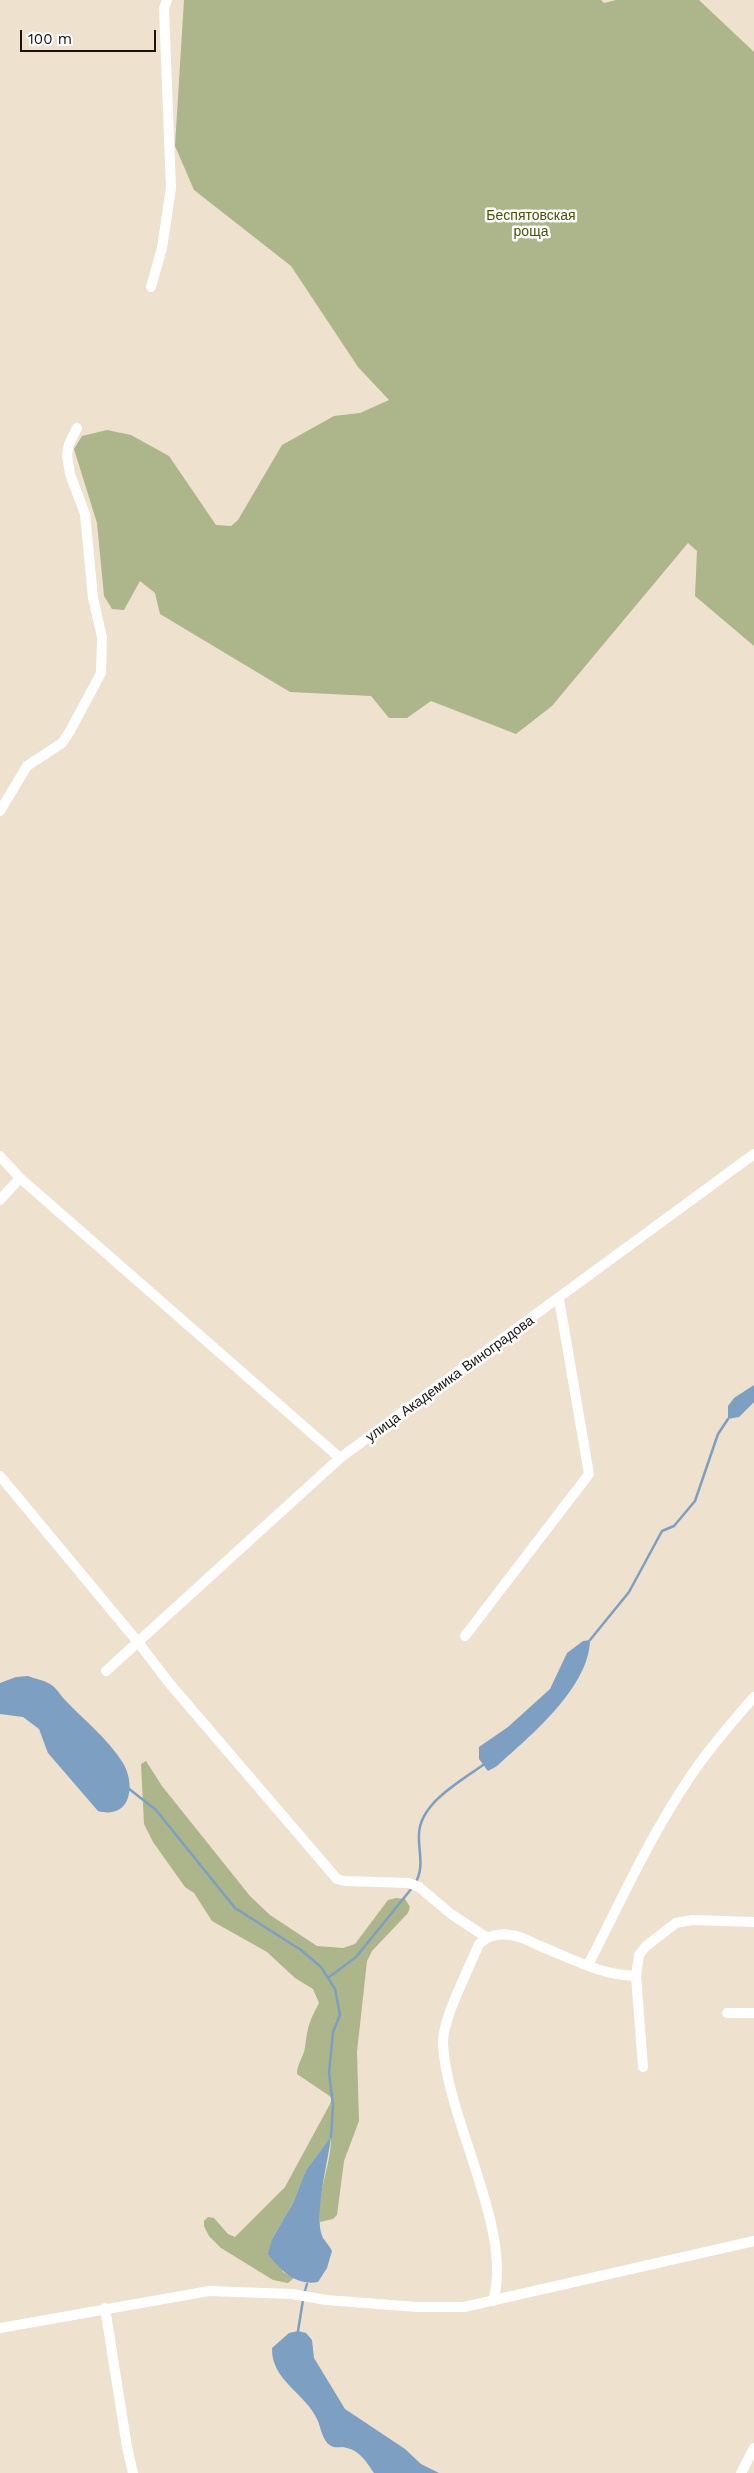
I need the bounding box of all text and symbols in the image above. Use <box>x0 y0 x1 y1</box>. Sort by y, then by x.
scale bar <box>22 20 159 52</box>
text: 100 m <box>28 30 72 48</box>
park label: Беспятовская роща <box>486 208 576 240</box>
street label: улица Академика Виноградова <box>363 1312 537 1446</box>

